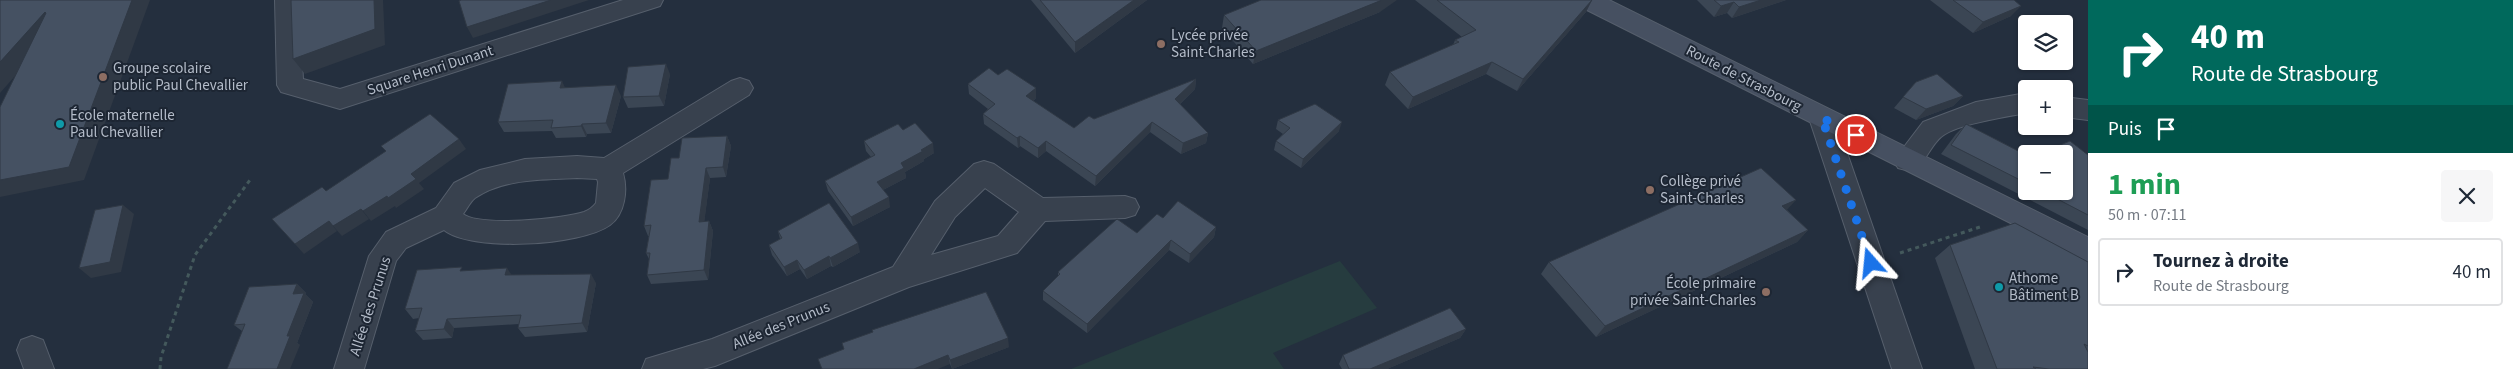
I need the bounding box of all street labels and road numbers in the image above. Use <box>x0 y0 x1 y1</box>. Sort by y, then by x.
street label: Square Henri Dunant <box>364 40 496 101</box>
street label: Route de Strasbourg <box>1682 40 1806 117</box>
street label: Allée des Prunus <box>345 254 396 358</box>
street label: Allée des Prunus <box>729 296 833 355</box>

